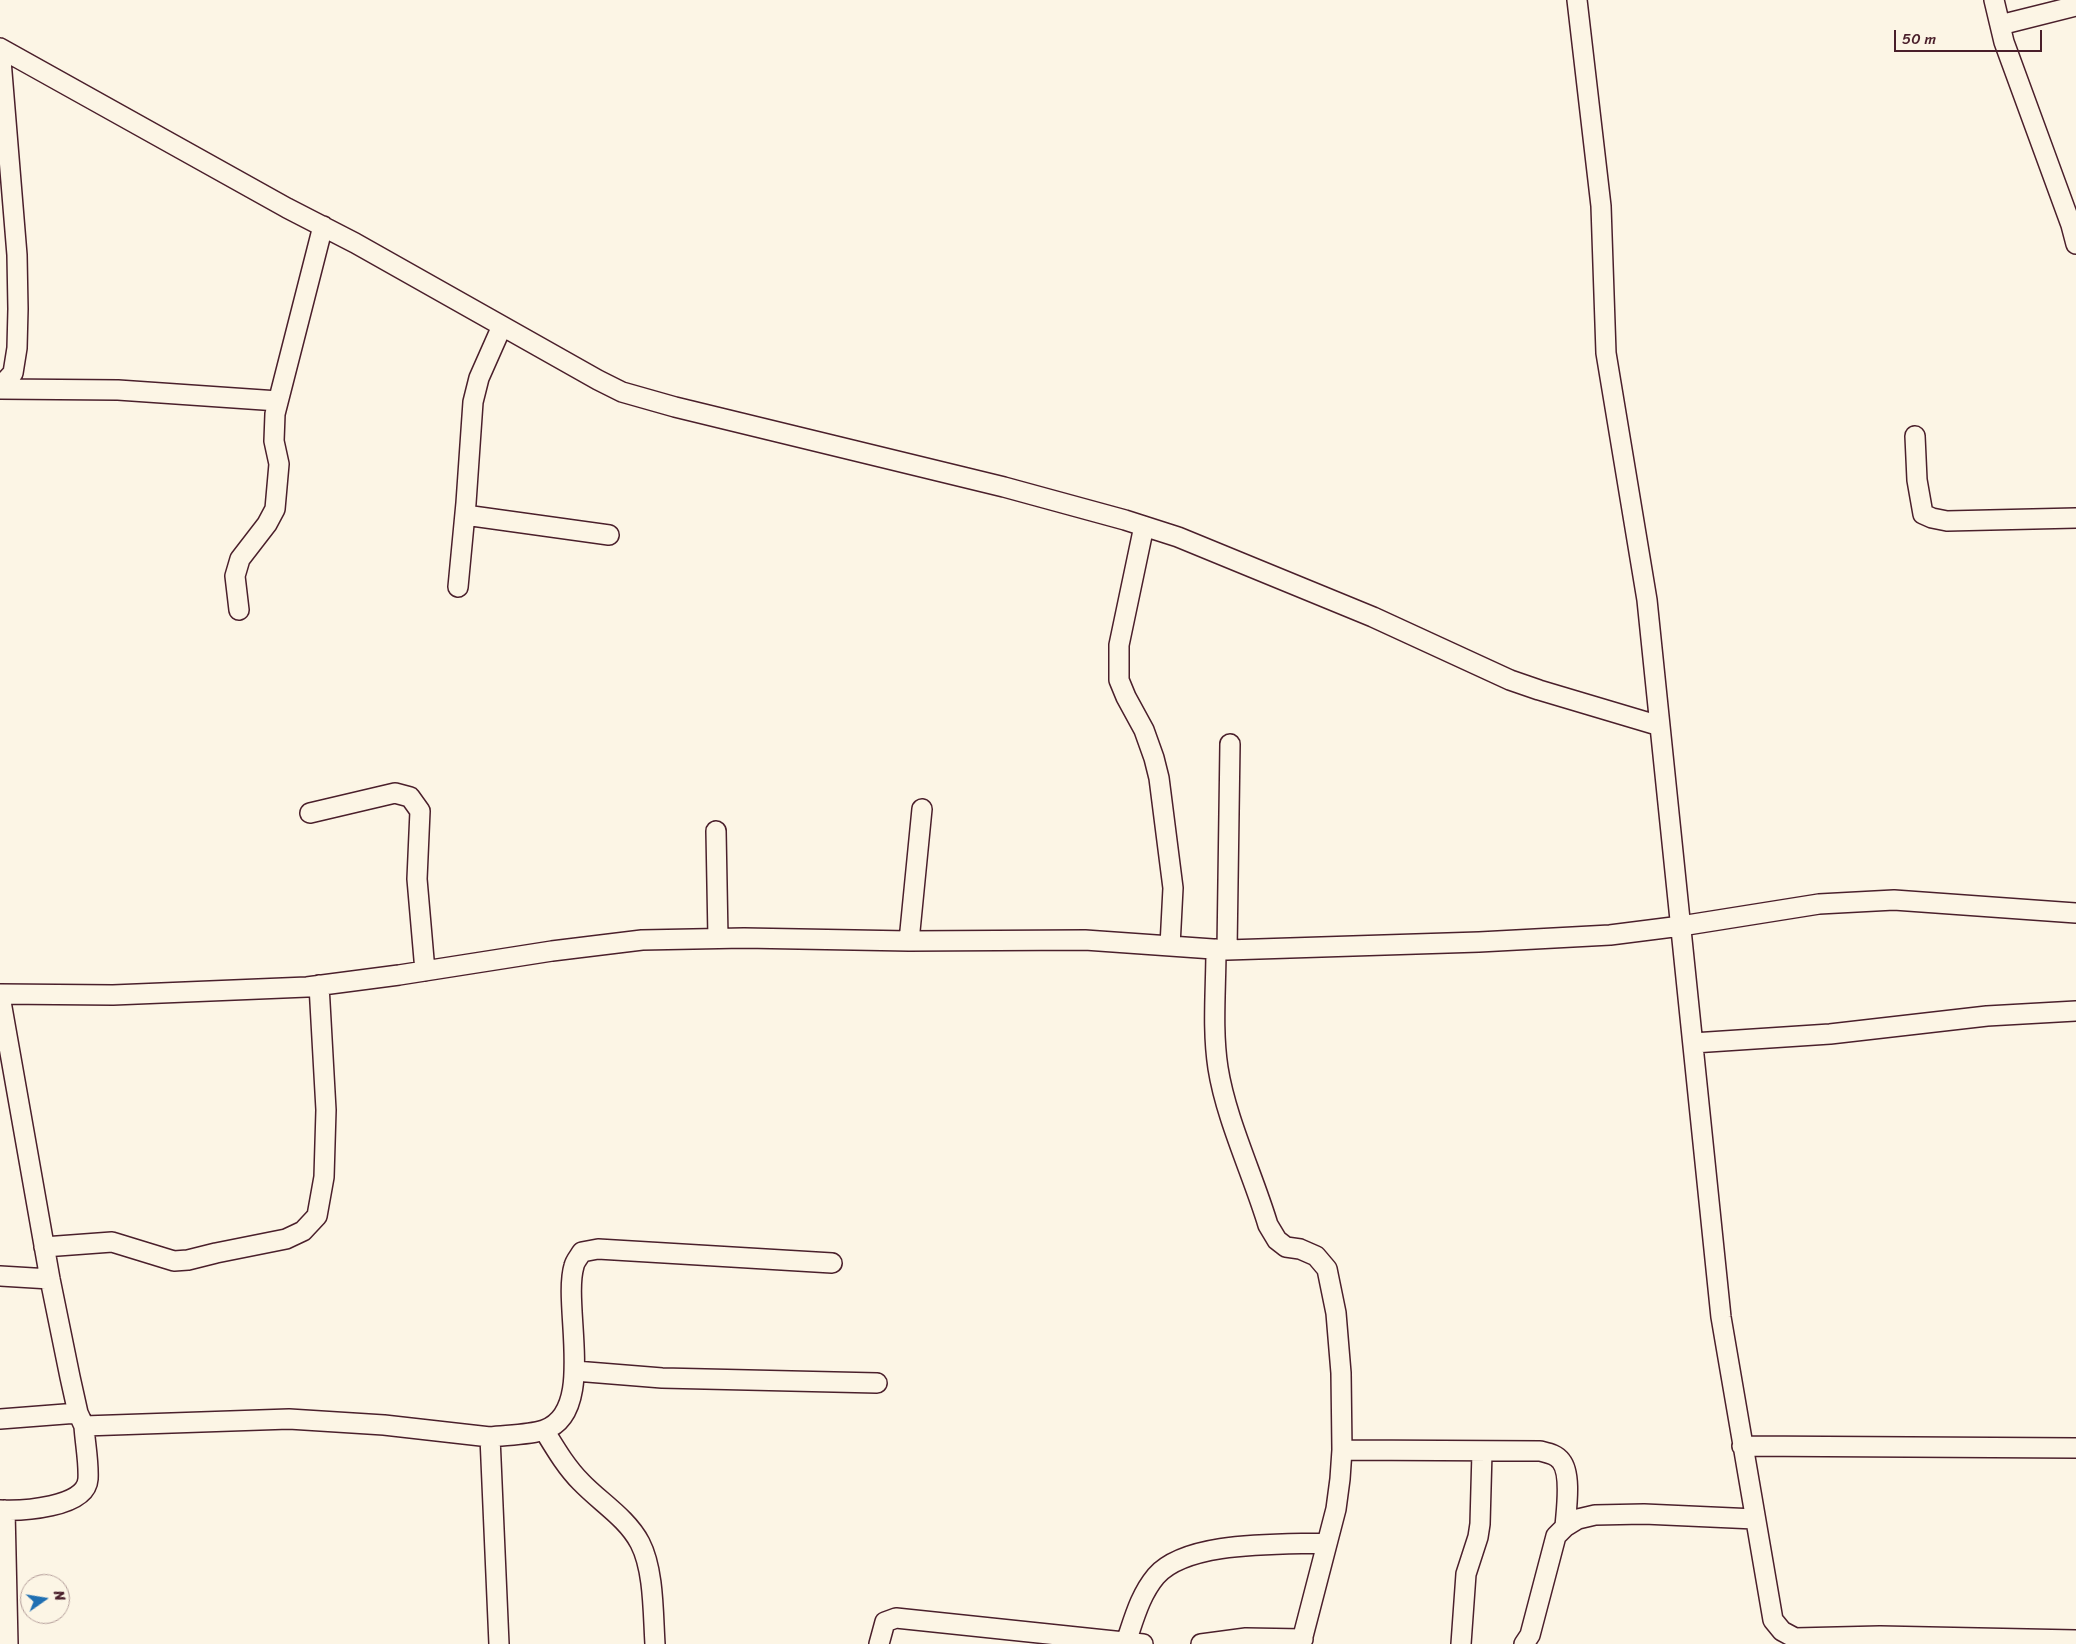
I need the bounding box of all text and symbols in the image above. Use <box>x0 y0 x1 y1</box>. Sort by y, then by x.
scale bar <box>1896 20 2044 52</box>
text: 50 m <box>1902 26 1936 52</box>
north arrow <box>20 1574 70 1624</box>
text: N <box>46 1588 72 1603</box>

